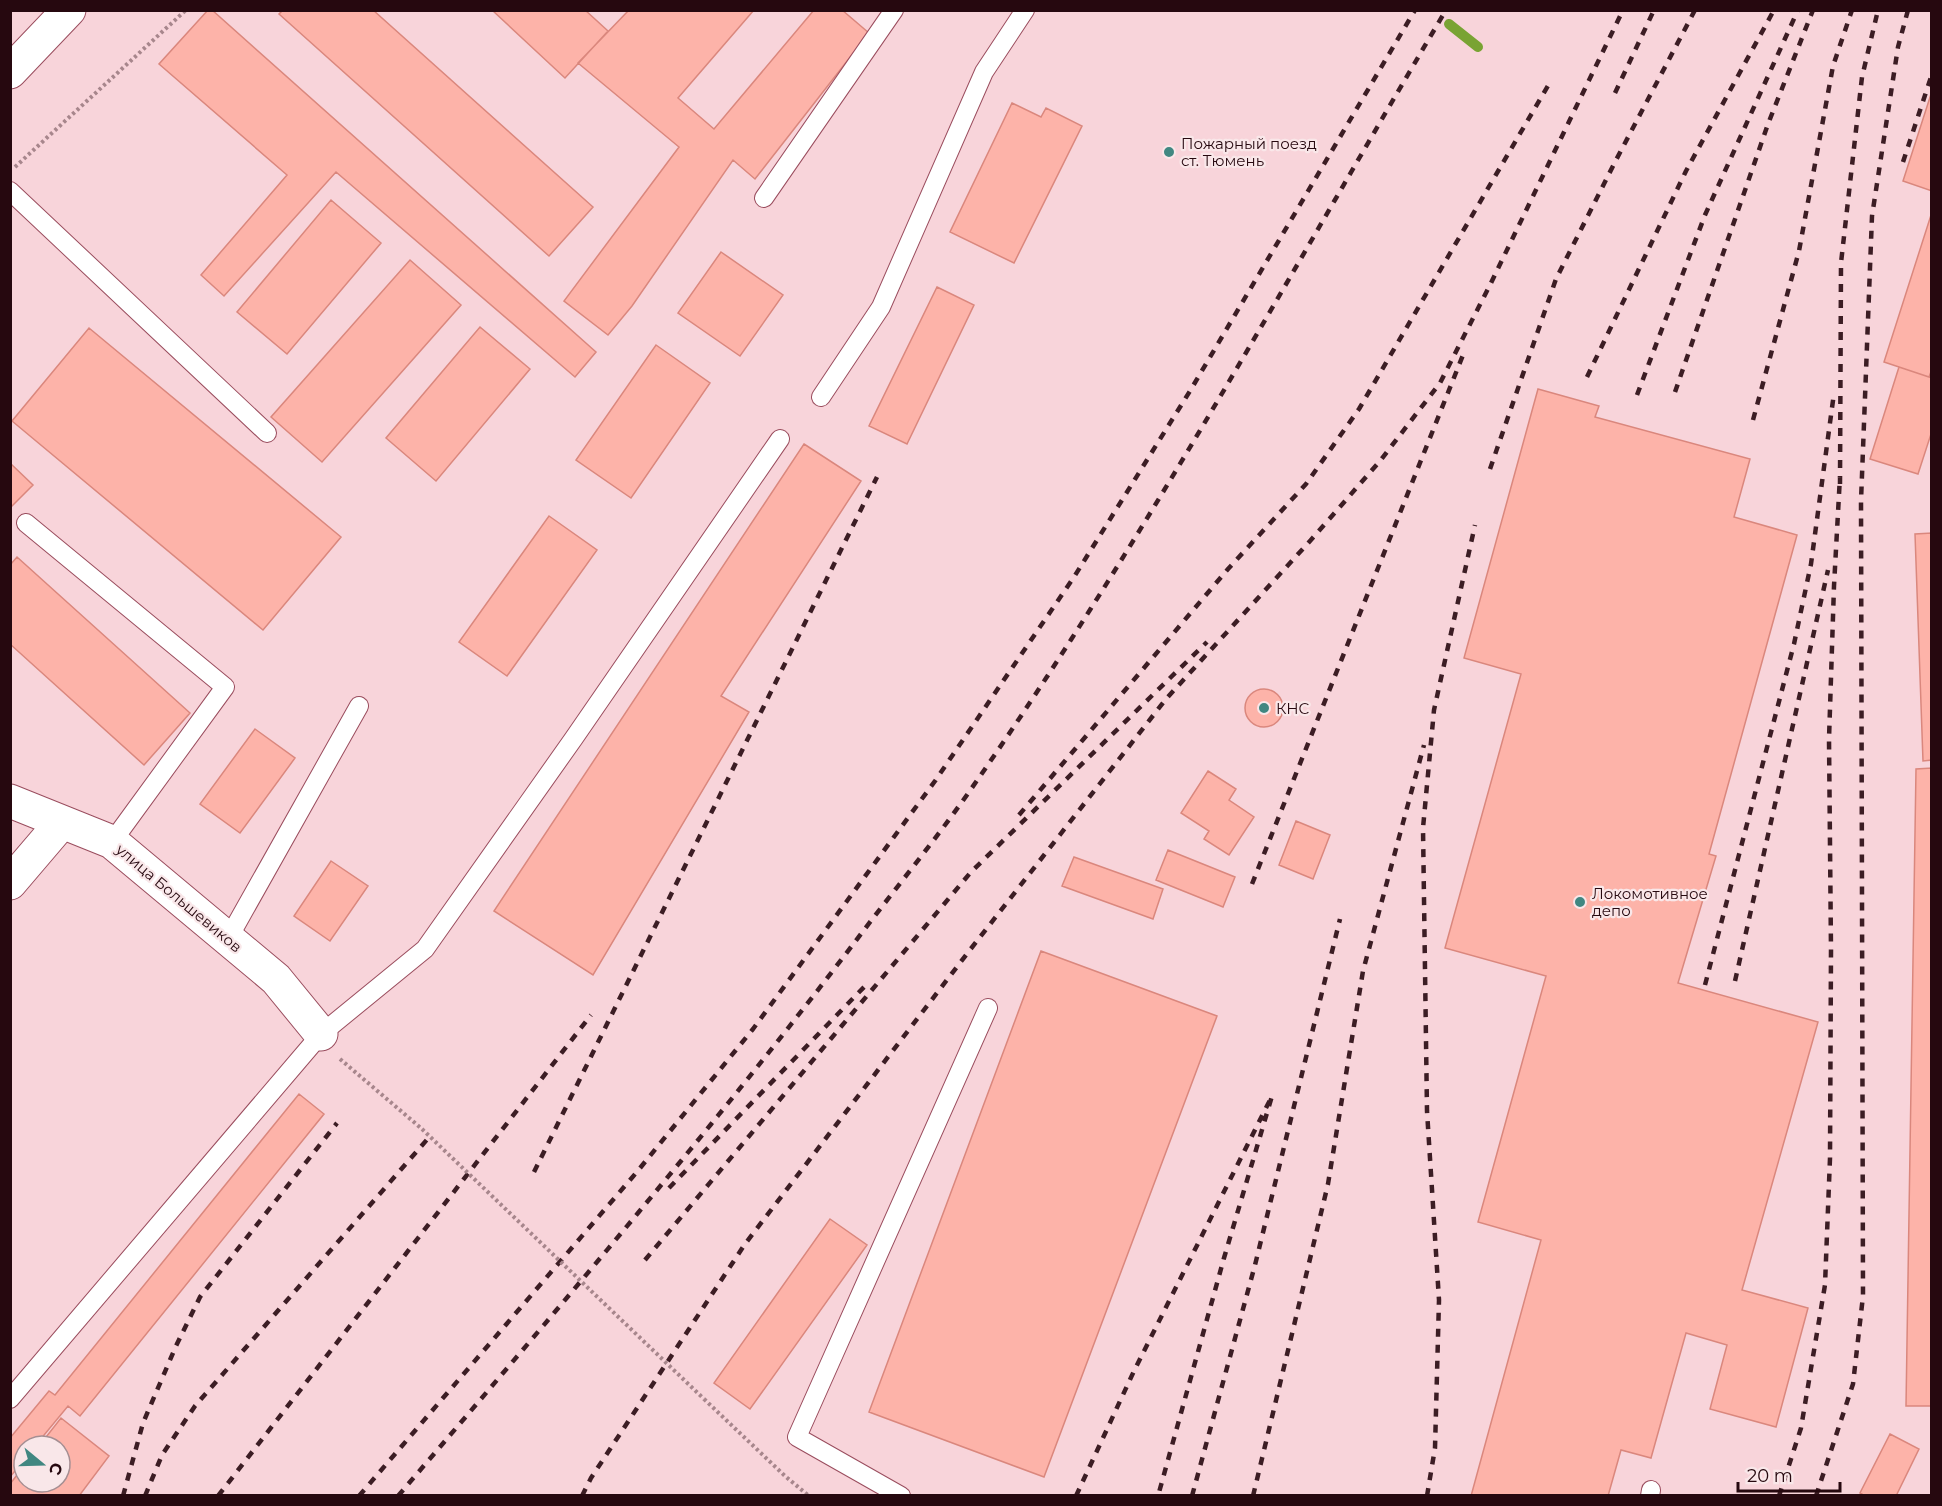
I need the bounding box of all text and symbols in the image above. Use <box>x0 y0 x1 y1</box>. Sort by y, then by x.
place label: Пожарный поезд ст. Тюмень <box>1181 134 1317 170</box>
marker: Пожарный поезд ст. Тюмень <box>1162 145 1176 159</box>
place label: КНС <box>1276 699 1310 718</box>
marker: КНС <box>1257 701 1271 715</box>
street label: улица Большевиков <box>111 839 246 956</box>
place label: Локомотивное депо <box>1592 884 1708 920</box>
marker: Локомотивное депо <box>1573 895 1587 909</box>
north arrow <box>12 1434 72 1494</box>
scale bar <box>1738 1455 1840 1493</box>
text: С <box>45 1460 67 1478</box>
text: 20 m <box>1747 1465 1793 1487</box>

